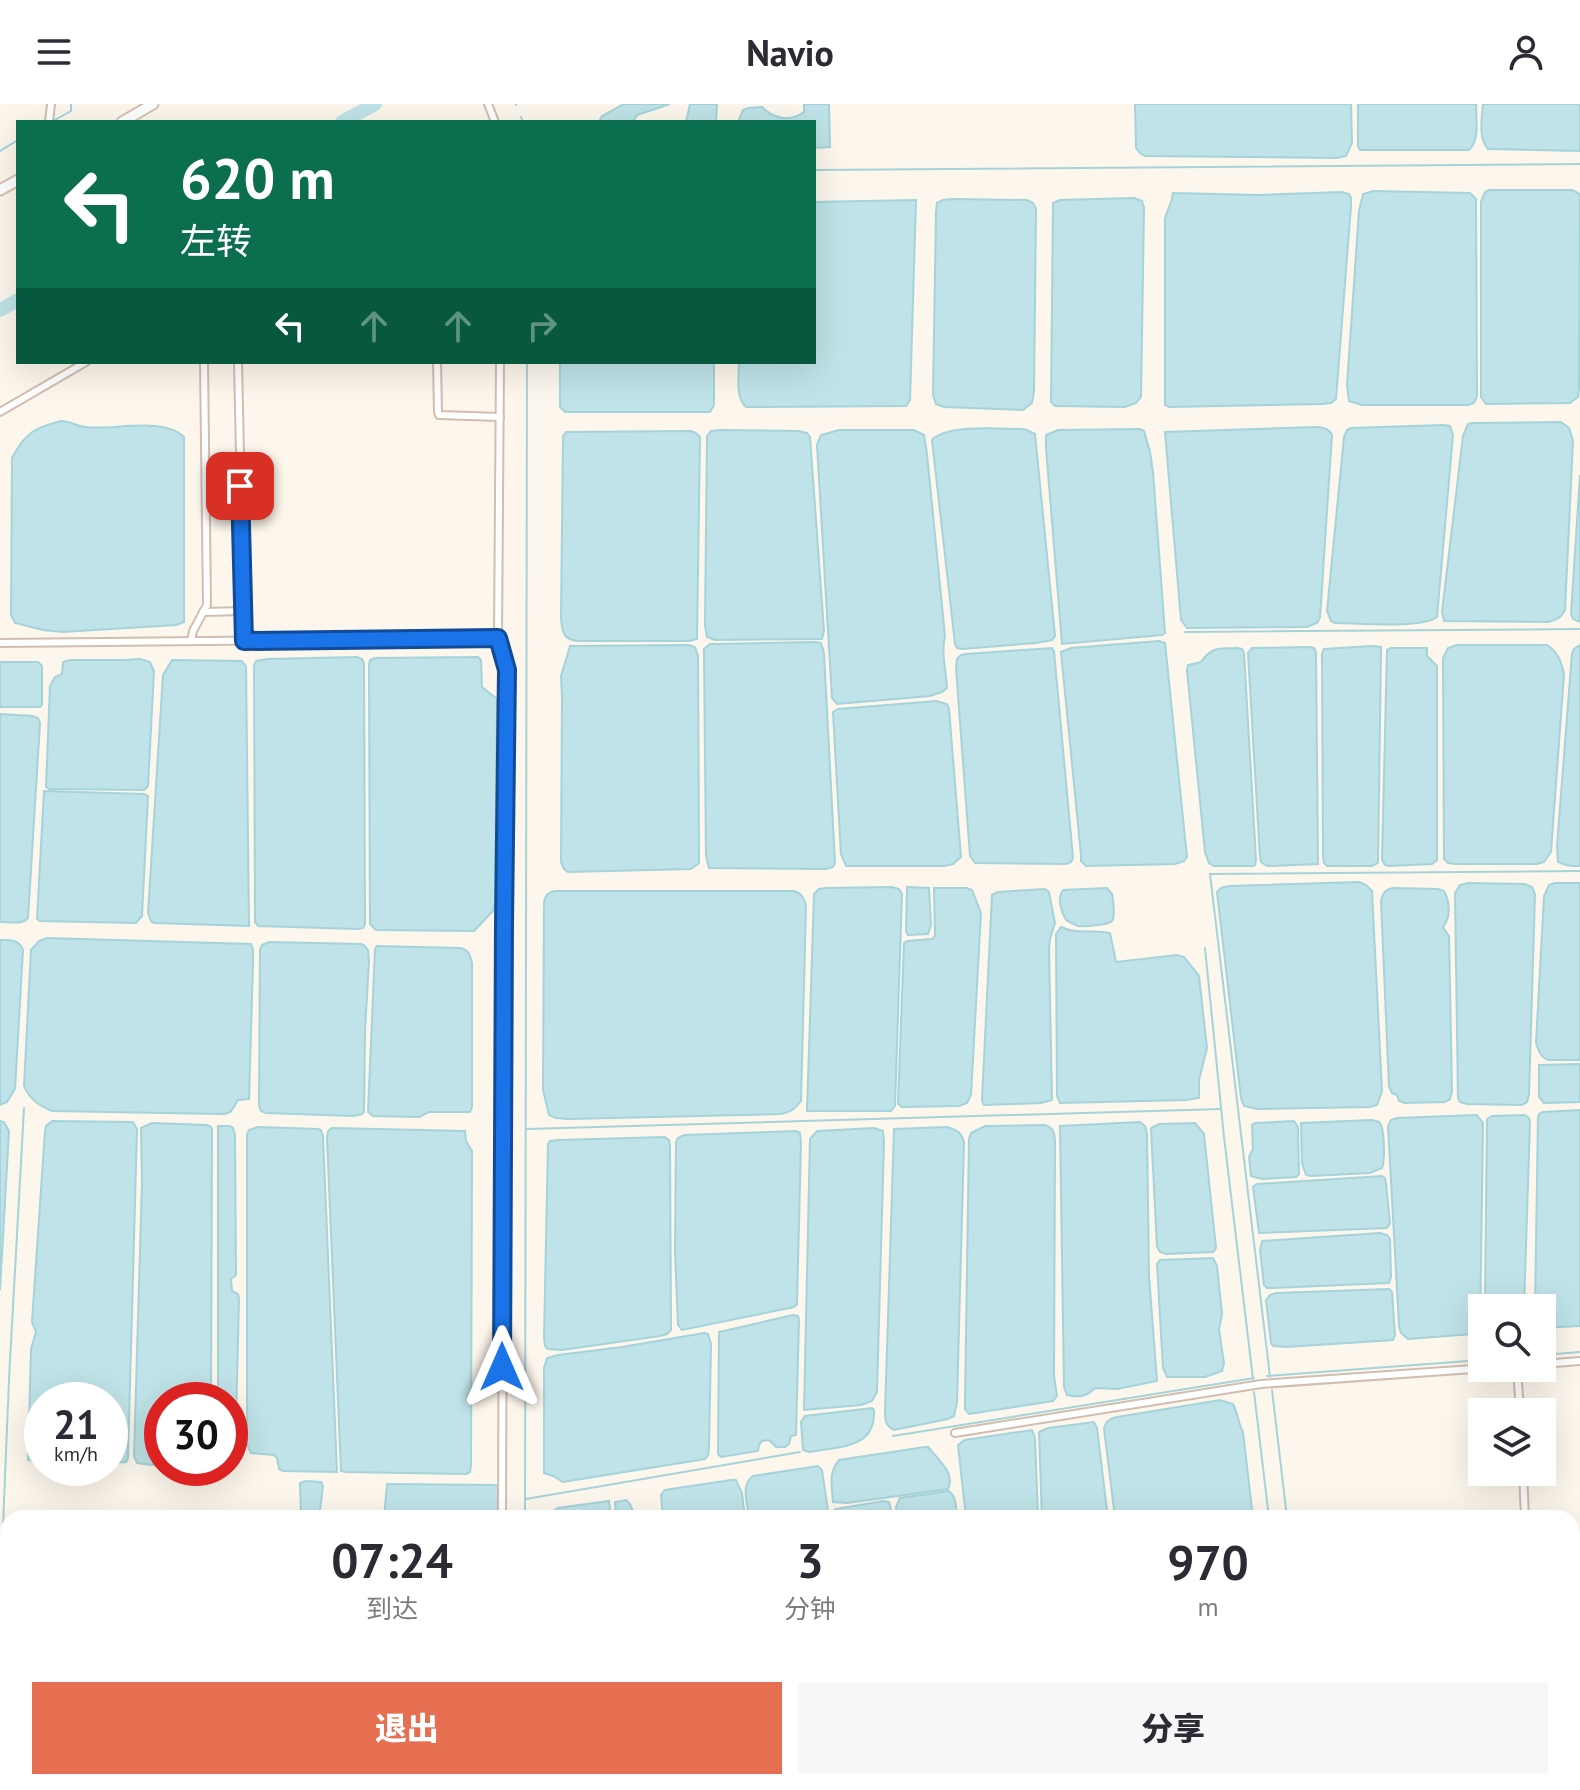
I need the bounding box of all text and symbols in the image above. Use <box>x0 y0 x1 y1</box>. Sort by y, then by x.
text: Navio <box>746 29 834 76</box>
icon: menu <box>32 30 76 74</box>
icon: person <box>1504 30 1548 74</box>
text: 620 m <box>180 142 335 214</box>
icon: left <box>48 152 152 256</box>
text: 左转 <box>180 217 252 264</box>
icon: left <box>268 304 312 348</box>
icon: ahead <box>352 304 396 348</box>
icon: ahead <box>436 304 480 348</box>
icon: right <box>520 304 564 348</box>
pin <box>206 452 274 520</box>
icon: arrive <box>218 464 262 508</box>
map controls <box>1468 1294 1556 1486</box>
button: search <box>1468 1294 1556 1382</box>
position arrow <box>460 1325 544 1409</box>
speed limit sign: 30 <box>144 1382 248 1486</box>
text: 21 <box>53 1398 99 1450</box>
button: layers <box>1468 1398 1556 1486</box>
text: km/h <box>54 1441 98 1467</box>
text: 07:24 <box>331 1529 453 1591</box>
text: 3 <box>796 1529 824 1591</box>
text: 970 <box>1167 1531 1249 1593</box>
text: m <box>1197 1590 1219 1623</box>
text: 到达 <box>366 1592 418 1625</box>
text: 分钟 <box>784 1592 836 1625</box>
button: 退出 <box>32 1682 782 1774</box>
button: 分享 <box>798 1682 1548 1774</box>

